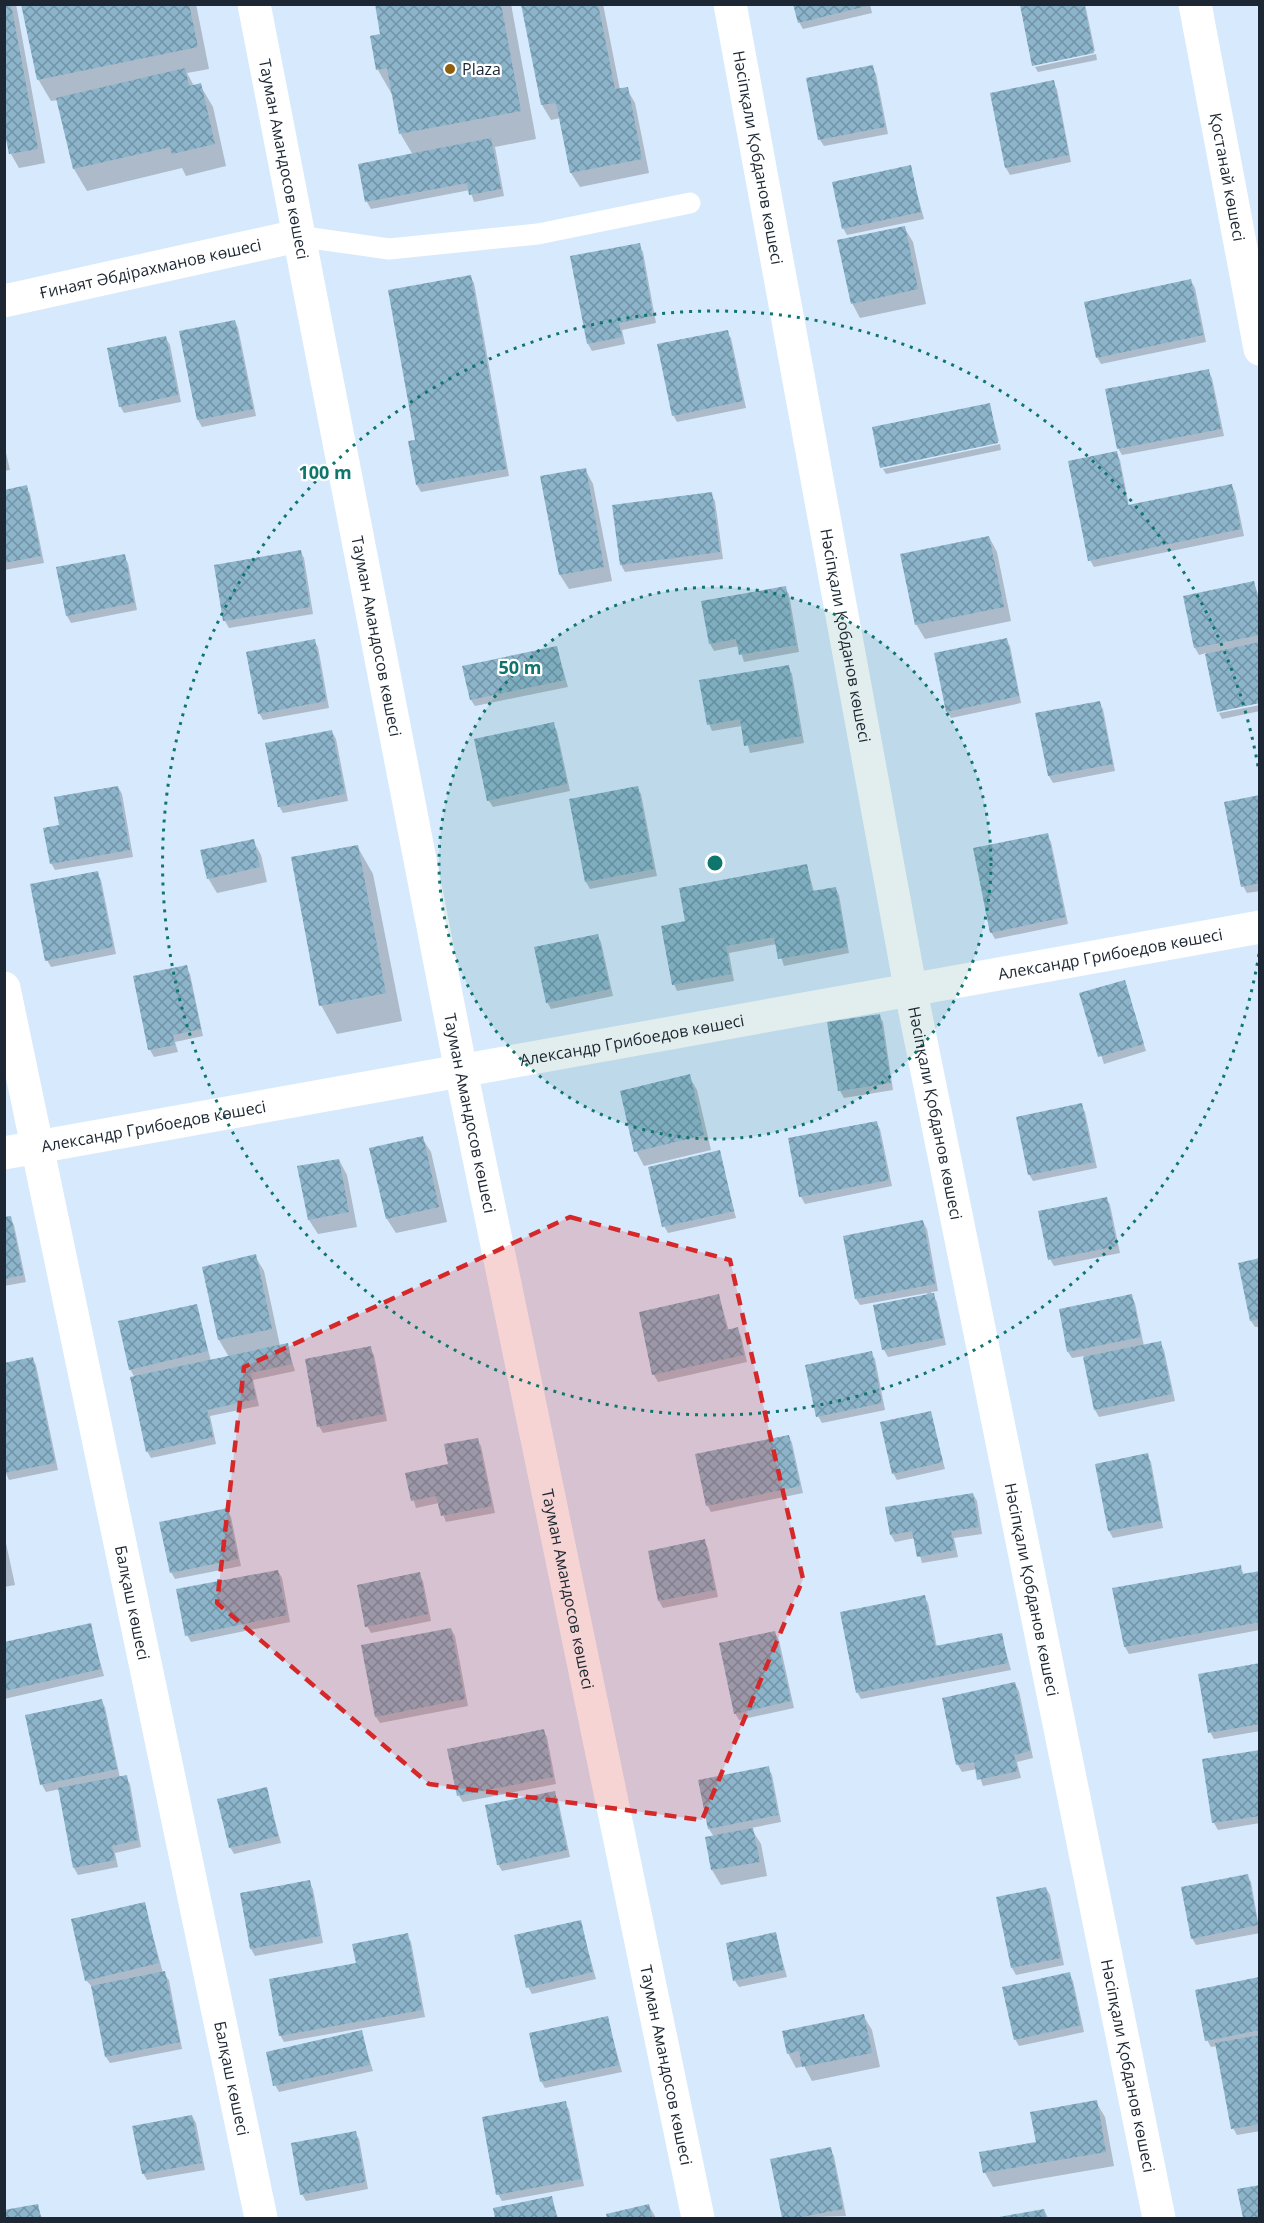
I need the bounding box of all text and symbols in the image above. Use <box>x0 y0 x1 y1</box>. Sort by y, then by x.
street label: Нәсіпқали Қобданов көшесі <box>728 49 789 266</box>
street label: Тауман Амандосов көшесі <box>254 57 314 261</box>
place label: Plaza <box>462 58 501 80</box>
marker: Plaza <box>443 62 457 76</box>
street label: Қостанай көшесі <box>1205 111 1250 243</box>
street label: Ғинаят Әбдірахманов көшесі <box>38 233 263 304</box>
text: 100 m <box>298 460 352 484</box>
street label: Нәсіпқали Қобданов көшесі <box>815 527 876 744</box>
street label: Тауман Амандосов көшесі <box>346 534 407 738</box>
text: 50 m <box>499 655 541 679</box>
centre of rings <box>705 853 725 873</box>
street label: Александр Грибоедов көшесі <box>996 923 1224 985</box>
street label: Нәсіпқали Қобданов көшесі <box>903 1004 968 1222</box>
street label: Александр Грибоедов көшесі <box>518 1009 746 1071</box>
street label: Тауман Амандосов көшесі <box>439 1011 501 1215</box>
street label: Александр Грибоедов көшесі <box>40 1095 268 1157</box>
street label: Нәсіпқали Қобданов көшесі <box>1000 1481 1064 1698</box>
street label: Тауман Амандосов көшесі <box>537 1487 599 1691</box>
street label: Балқаш көшесі <box>110 1543 155 1662</box>
street label: Нәсіпқали Қобданов көшесі <box>1096 1957 1161 2174</box>
street label: Тауман Амандосов көшесі <box>635 1963 698 2167</box>
street label: Балқаш көшесі <box>209 2019 255 2138</box>

